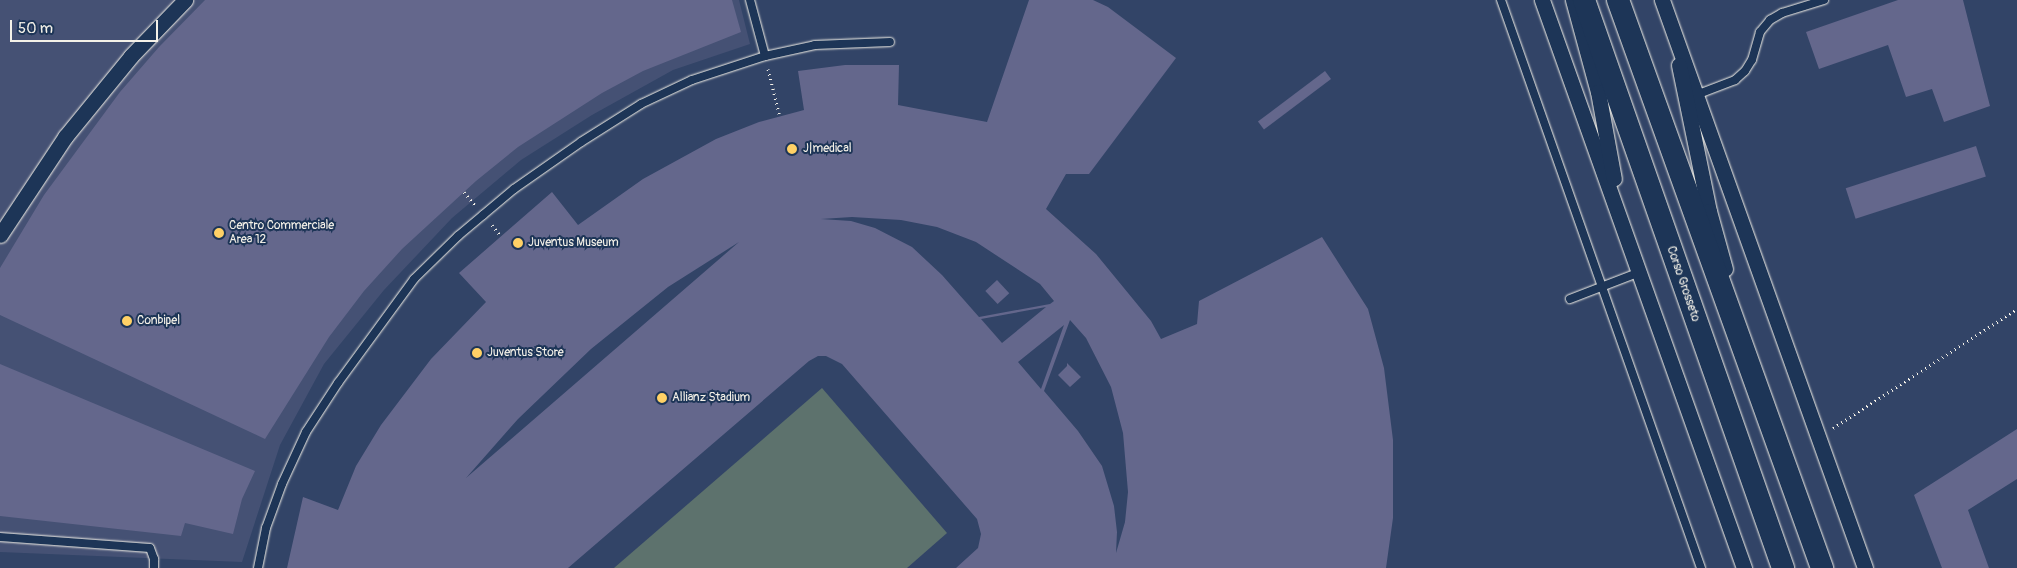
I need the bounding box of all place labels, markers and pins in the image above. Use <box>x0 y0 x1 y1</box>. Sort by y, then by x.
marker: J|medical <box>785 142 799 156</box>
place label: J|medical <box>803 142 852 156</box>
place label: Centro Commerciale Area 12 <box>229 219 334 247</box>
marker: Centro Commerciale Area 12 <box>213 227 225 239</box>
place label: Juventus Museum <box>528 236 619 250</box>
marker: Juventus Museum <box>512 237 524 249</box>
place label: Conbipel <box>137 314 180 328</box>
marker: Conbipel <box>121 315 133 327</box>
place label: Juventus Store <box>487 346 564 360</box>
marker: Juventus Store <box>471 347 483 359</box>
place label: Allianz Stadium <box>672 391 750 405</box>
marker: Allianz Stadium <box>656 392 668 404</box>

